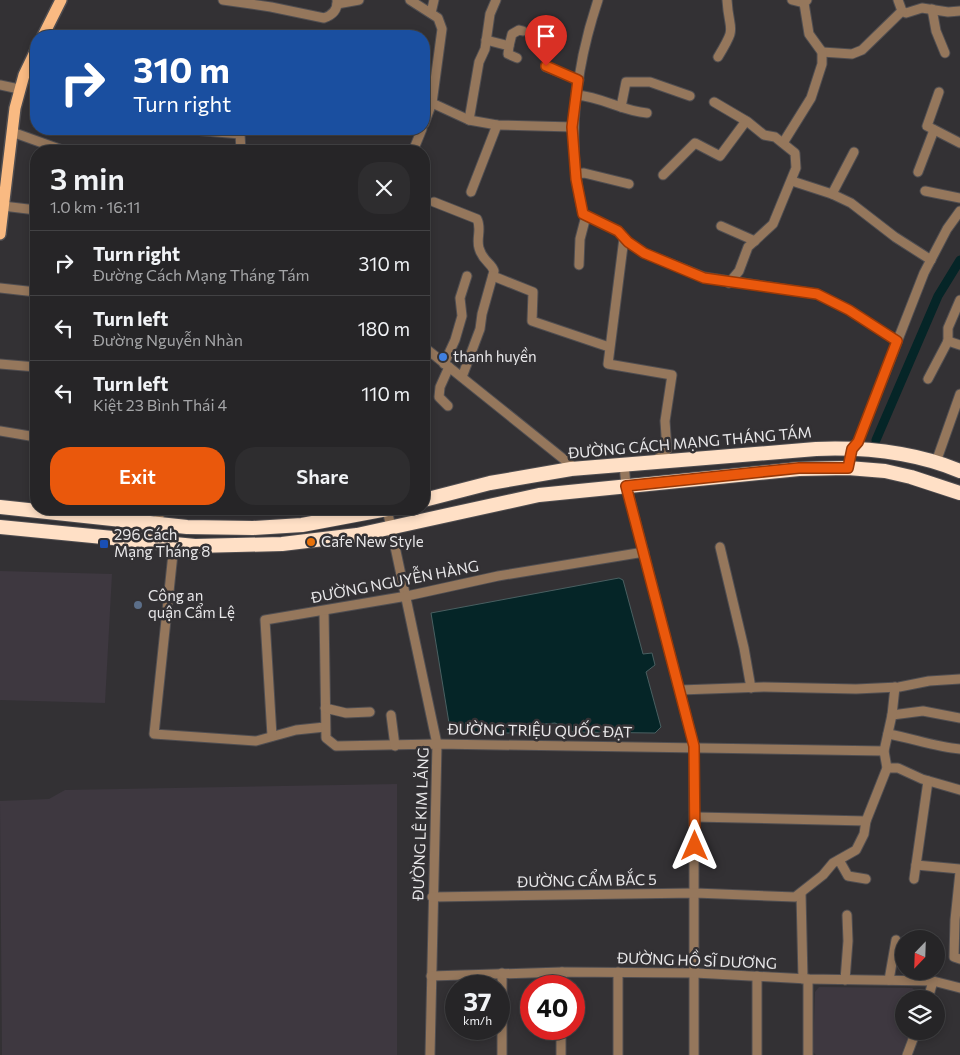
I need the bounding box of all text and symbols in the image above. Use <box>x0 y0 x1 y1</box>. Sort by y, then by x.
pin <box>525 15 567 66</box>
icon: arrive <box>532 22 560 50</box>
text: 310 m <box>133 47 230 90</box>
icon: right <box>50 50 115 115</box>
text: Turn right <box>133 90 231 117</box>
text: 3 min <box>50 159 125 196</box>
button: close <box>358 162 410 214</box>
text: 1.0 km · 16:11 <box>50 197 140 216</box>
text: Turn right <box>93 242 180 265</box>
icon: right <box>50 249 78 277</box>
text: 310 m <box>358 252 410 275</box>
text: Đường Cách Mạng Tháng Tám <box>93 265 309 284</box>
text: Turn left <box>93 307 168 330</box>
icon: left <box>50 314 78 342</box>
text: 180 m <box>358 317 410 340</box>
text: Đường Nguyễn Nhàn <box>93 330 243 349</box>
place label: thanh huyền <box>453 347 537 365</box>
marker: thanh huyền <box>437 351 449 363</box>
text: Turn left <box>93 372 168 395</box>
icon: left <box>50 379 78 407</box>
text: 110 m <box>361 382 410 405</box>
text: Kiệt 23 Bình Thái 4 <box>93 395 227 414</box>
street label: ĐƯỜNG CÁCH MẠNG THÁNG TÁM <box>566 421 812 462</box>
button: Exit <box>50 447 225 505</box>
button: Share <box>235 447 410 505</box>
place label: 296 Cách Mạng Tháng 8 <box>114 525 210 560</box>
place label: Cafe New Style <box>321 532 424 550</box>
marker: Cafe New Style <box>305 536 317 548</box>
marker: 296 Cách Mạng Tháng 8 <box>98 538 110 550</box>
street label: ĐƯỜNG NGUYỄN HÀNG <box>308 553 480 606</box>
place label: Công an quận Cẩm Lệ <box>148 586 235 621</box>
marker: Công an quận Cẩm Lệ <box>132 599 144 611</box>
street label: ĐƯỜNG TRIỆU QUỐC ĐẠT <box>446 716 633 741</box>
street label: ĐƯỜNG LÊ KIM LĂNG <box>407 747 432 902</box>
position arrow <box>668 819 720 871</box>
street label: ĐƯỜNG CẨM BẮC 5 <box>516 867 657 890</box>
north arrow <box>895 930 945 980</box>
map controls <box>895 930 945 1040</box>
street label: ĐƯỜNG HỒ SĨ DƯƠNG <box>616 945 777 972</box>
speed limit sign: 40 <box>520 975 585 1040</box>
text: 37 <box>463 986 492 1016</box>
button: layers <box>895 990 945 1040</box>
text: km/h <box>463 1013 492 1027</box>

